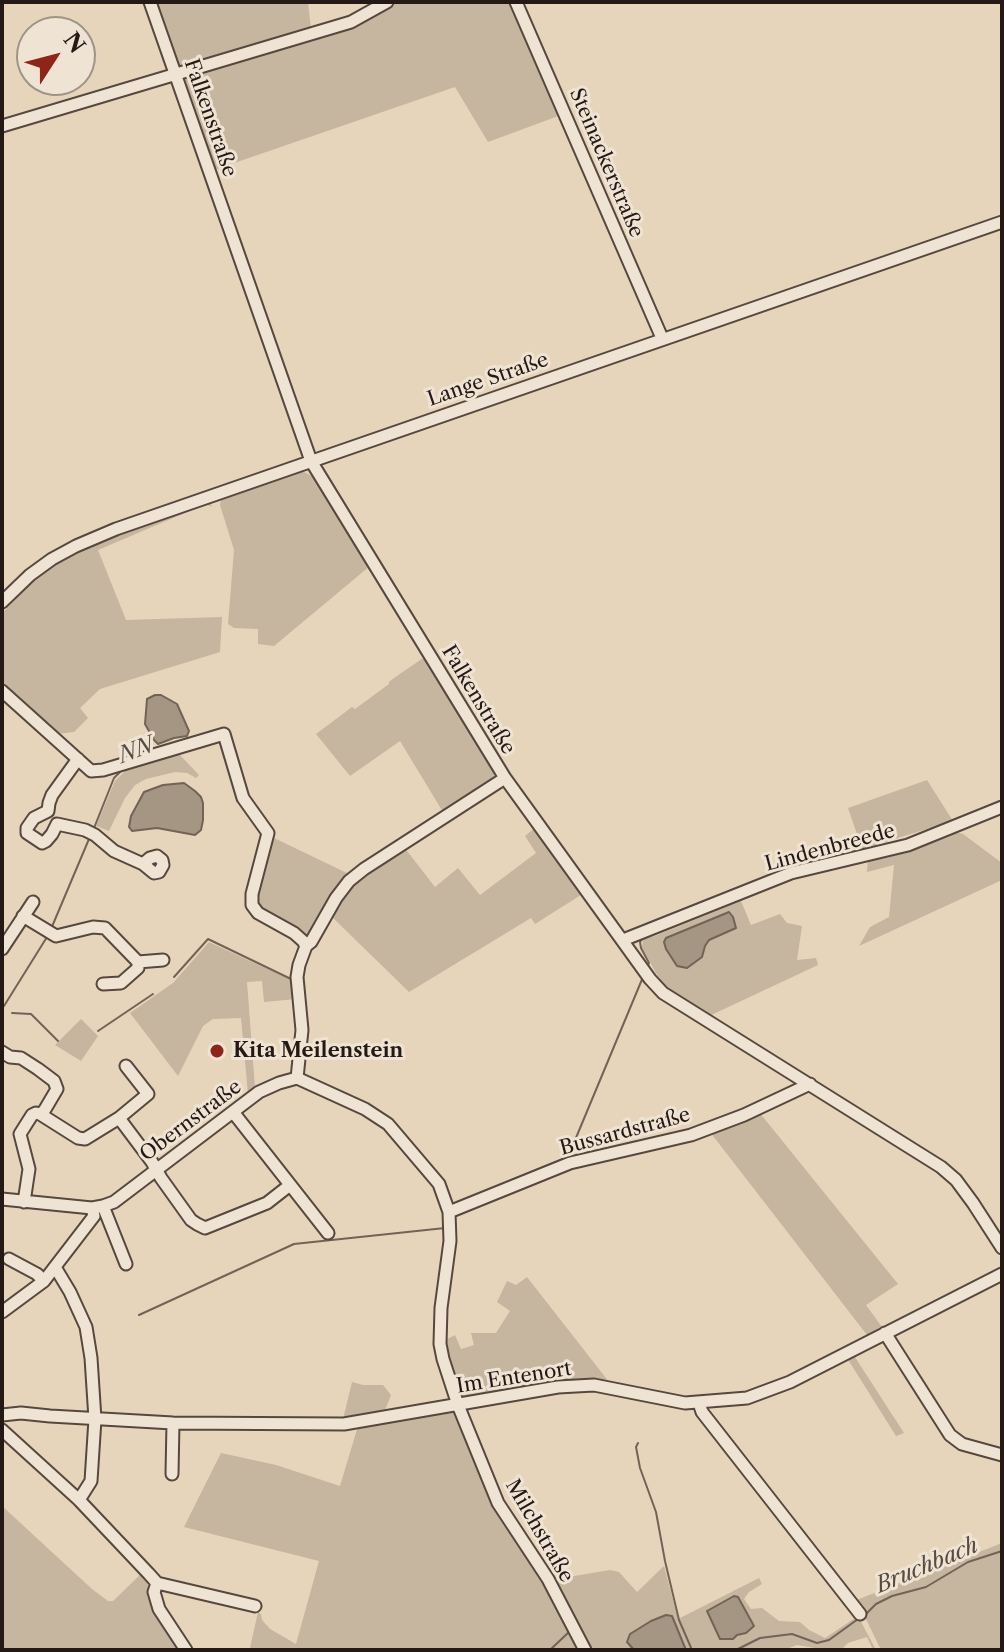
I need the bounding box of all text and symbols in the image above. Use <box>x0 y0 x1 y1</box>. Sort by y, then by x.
north arrow <box>16 16 96 96</box>
text: N <box>58 27 91 58</box>
street label: Falkenstraße <box>179 56 241 180</box>
street label: Steinackerstraße <box>564 85 648 241</box>
street label: Lange Straße <box>424 348 552 412</box>
street label: Falkenstraße <box>436 641 520 759</box>
water label: NN <box>115 732 157 770</box>
street label: Lindenbreede <box>762 819 898 877</box>
place label: Kita Meilenstein <box>233 1039 403 1063</box>
marker: Kita Meilenstein <box>208 1042 226 1060</box>
street label: Obernstraße <box>136 1075 246 1167</box>
street label: Bussardstraße <box>557 1103 693 1161</box>
street label: Im Entenort <box>455 1357 573 1399</box>
street label: Milchstraße <box>500 1475 578 1587</box>
water label: Bruchbach <box>872 1533 982 1599</box>

